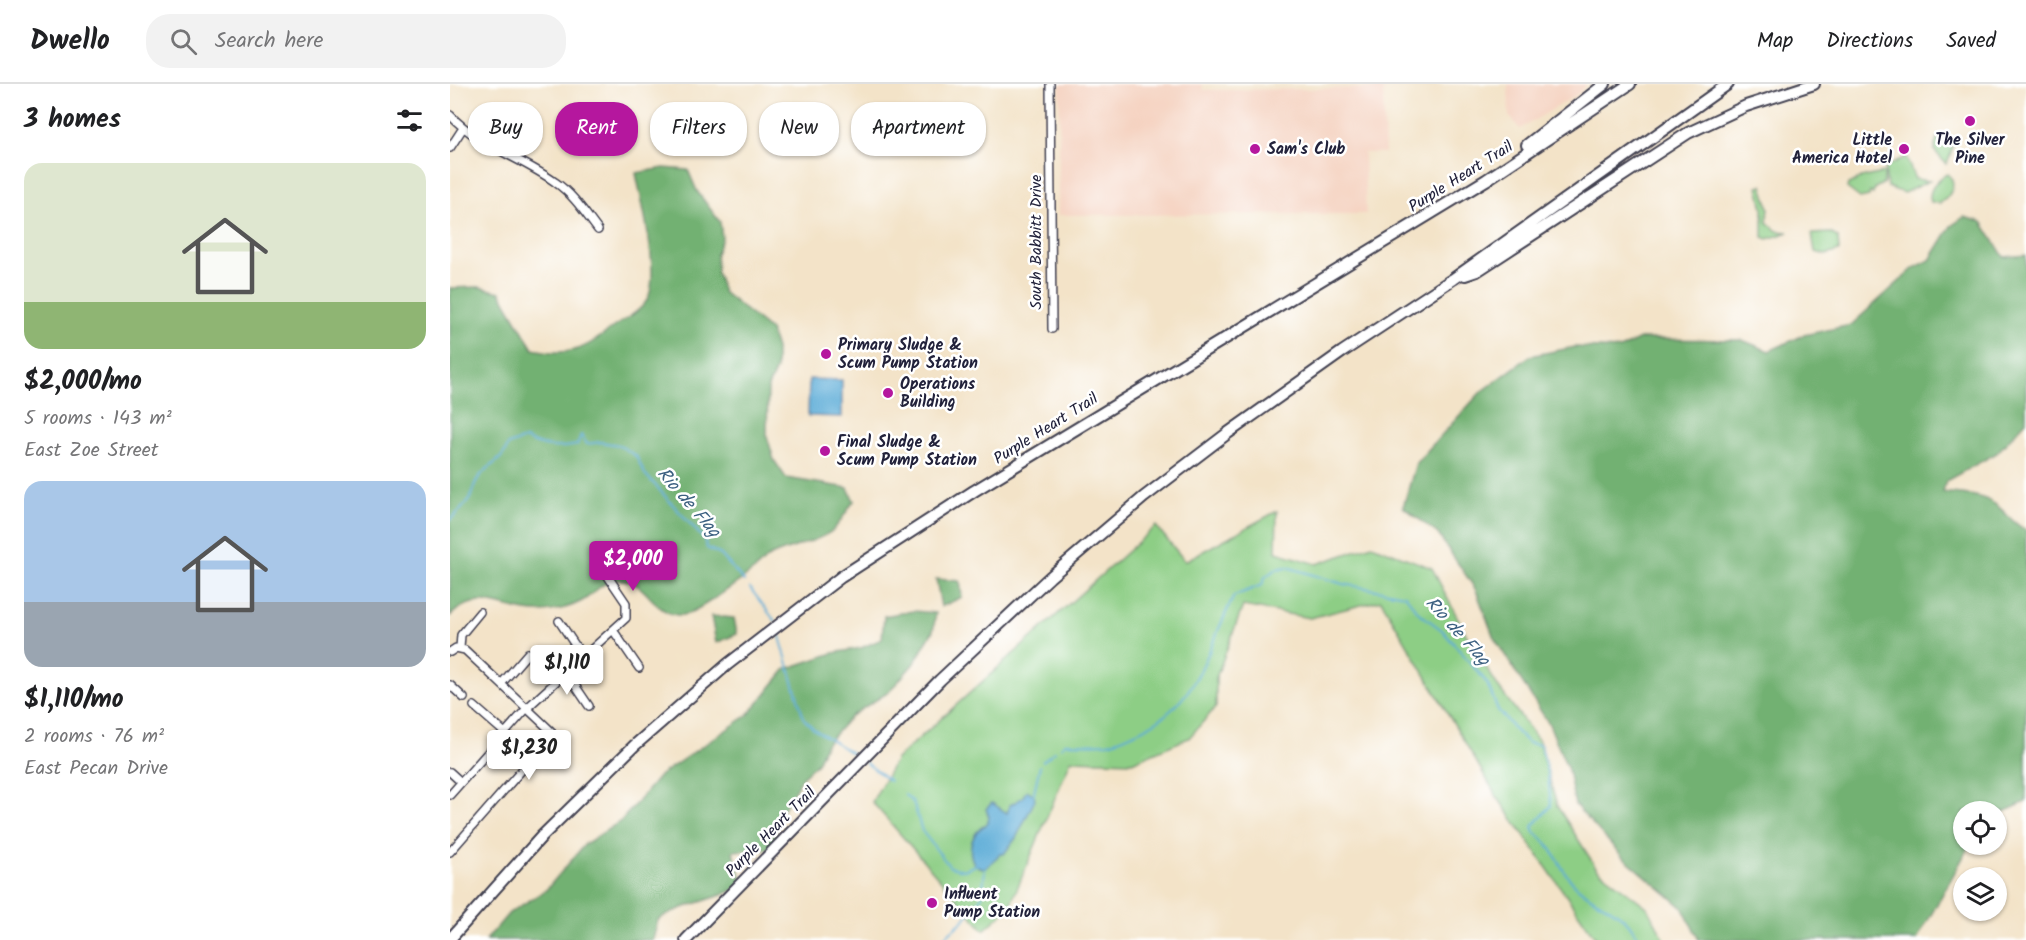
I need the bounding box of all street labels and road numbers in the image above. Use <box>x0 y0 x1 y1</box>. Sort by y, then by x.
street label: Purple Heart Trail <box>1404 135 1518 219</box>
street label: South Babbitt Drive <box>1024 174 1049 310</box>
street label: Purple Heart Trail <box>989 387 1103 471</box>
street label: Purple Heart Trail <box>720 781 822 883</box>

